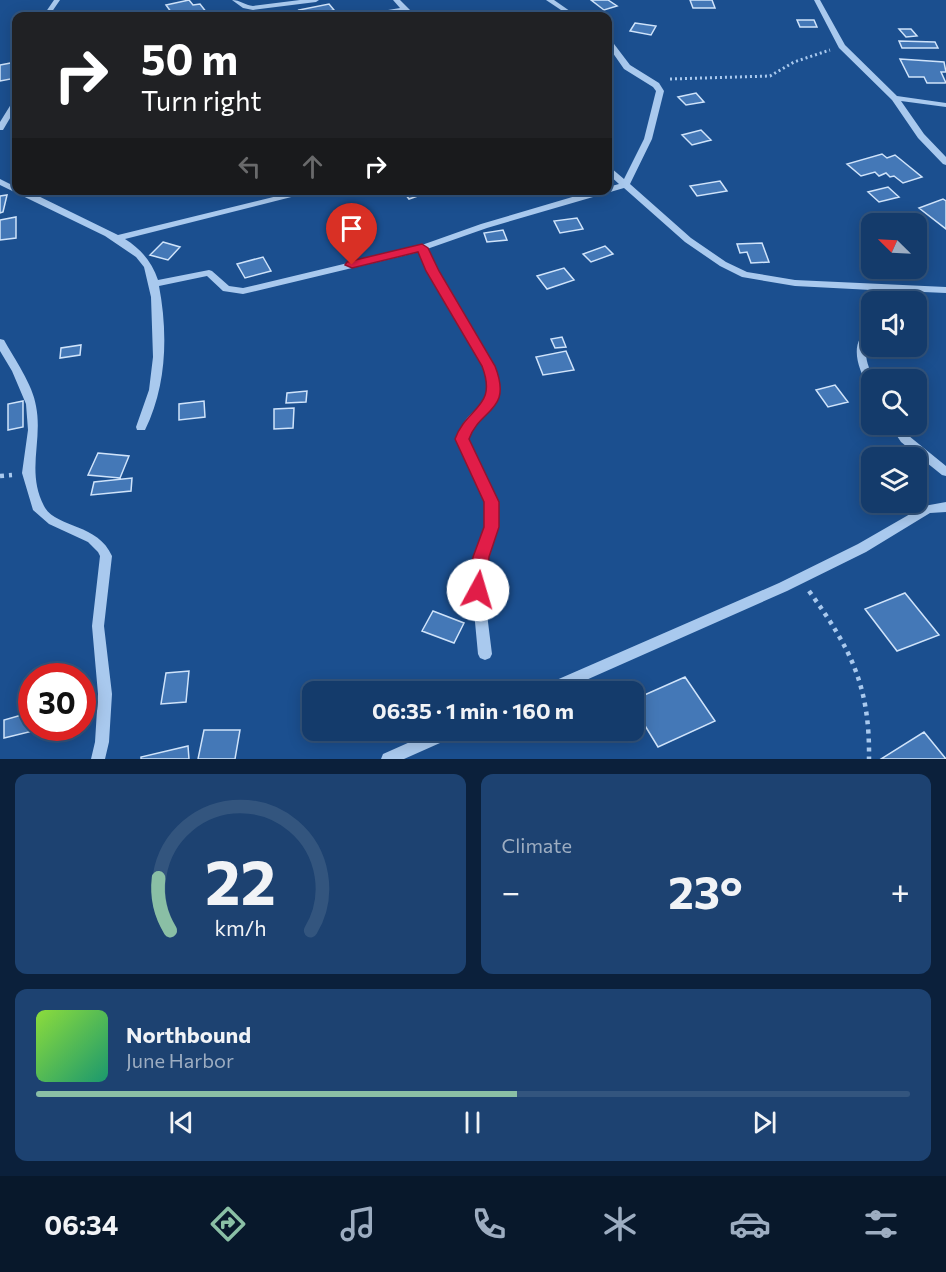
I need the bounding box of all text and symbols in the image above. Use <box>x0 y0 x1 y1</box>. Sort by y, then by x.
text: 50 m <box>141 32 238 84</box>
icon: right <box>42 36 120 114</box>
text: Turn right <box>141 84 261 117</box>
icon: left <box>233 150 266 183</box>
icon: ahead <box>296 150 329 183</box>
icon: right <box>359 150 392 183</box>
pin <box>326 203 377 265</box>
icon: arrive <box>335 212 368 245</box>
north arrow <box>861 213 927 279</box>
map controls <box>861 213 927 513</box>
button: sound <box>861 291 927 357</box>
button: search <box>861 369 927 435</box>
button: layers <box>861 447 927 513</box>
position arrow <box>446 558 510 622</box>
speed limit sign: 30 <box>18 663 96 741</box>
text: 06:35 · 1 min · 160 m <box>372 697 574 724</box>
text: Climate <box>502 833 572 857</box>
text: 22 <box>205 842 276 918</box>
text: 23° <box>668 863 743 918</box>
text: − <box>502 870 520 911</box>
text: + <box>891 870 910 911</box>
text: km/h <box>214 914 266 940</box>
text: Northbound <box>126 1021 251 1048</box>
text: June Harbor <box>126 1048 234 1072</box>
icon: previous <box>165 1106 198 1139</box>
icon: pause <box>456 1106 489 1139</box>
icon: next <box>748 1106 781 1139</box>
icon: directions <box>207 1203 249 1245</box>
icon: music <box>337 1203 379 1245</box>
icon: phone <box>468 1203 510 1245</box>
icon: climate <box>599 1203 641 1245</box>
icon: car <box>729 1203 771 1245</box>
icon: filters <box>860 1203 902 1245</box>
text: 06:34 <box>44 1208 118 1241</box>

